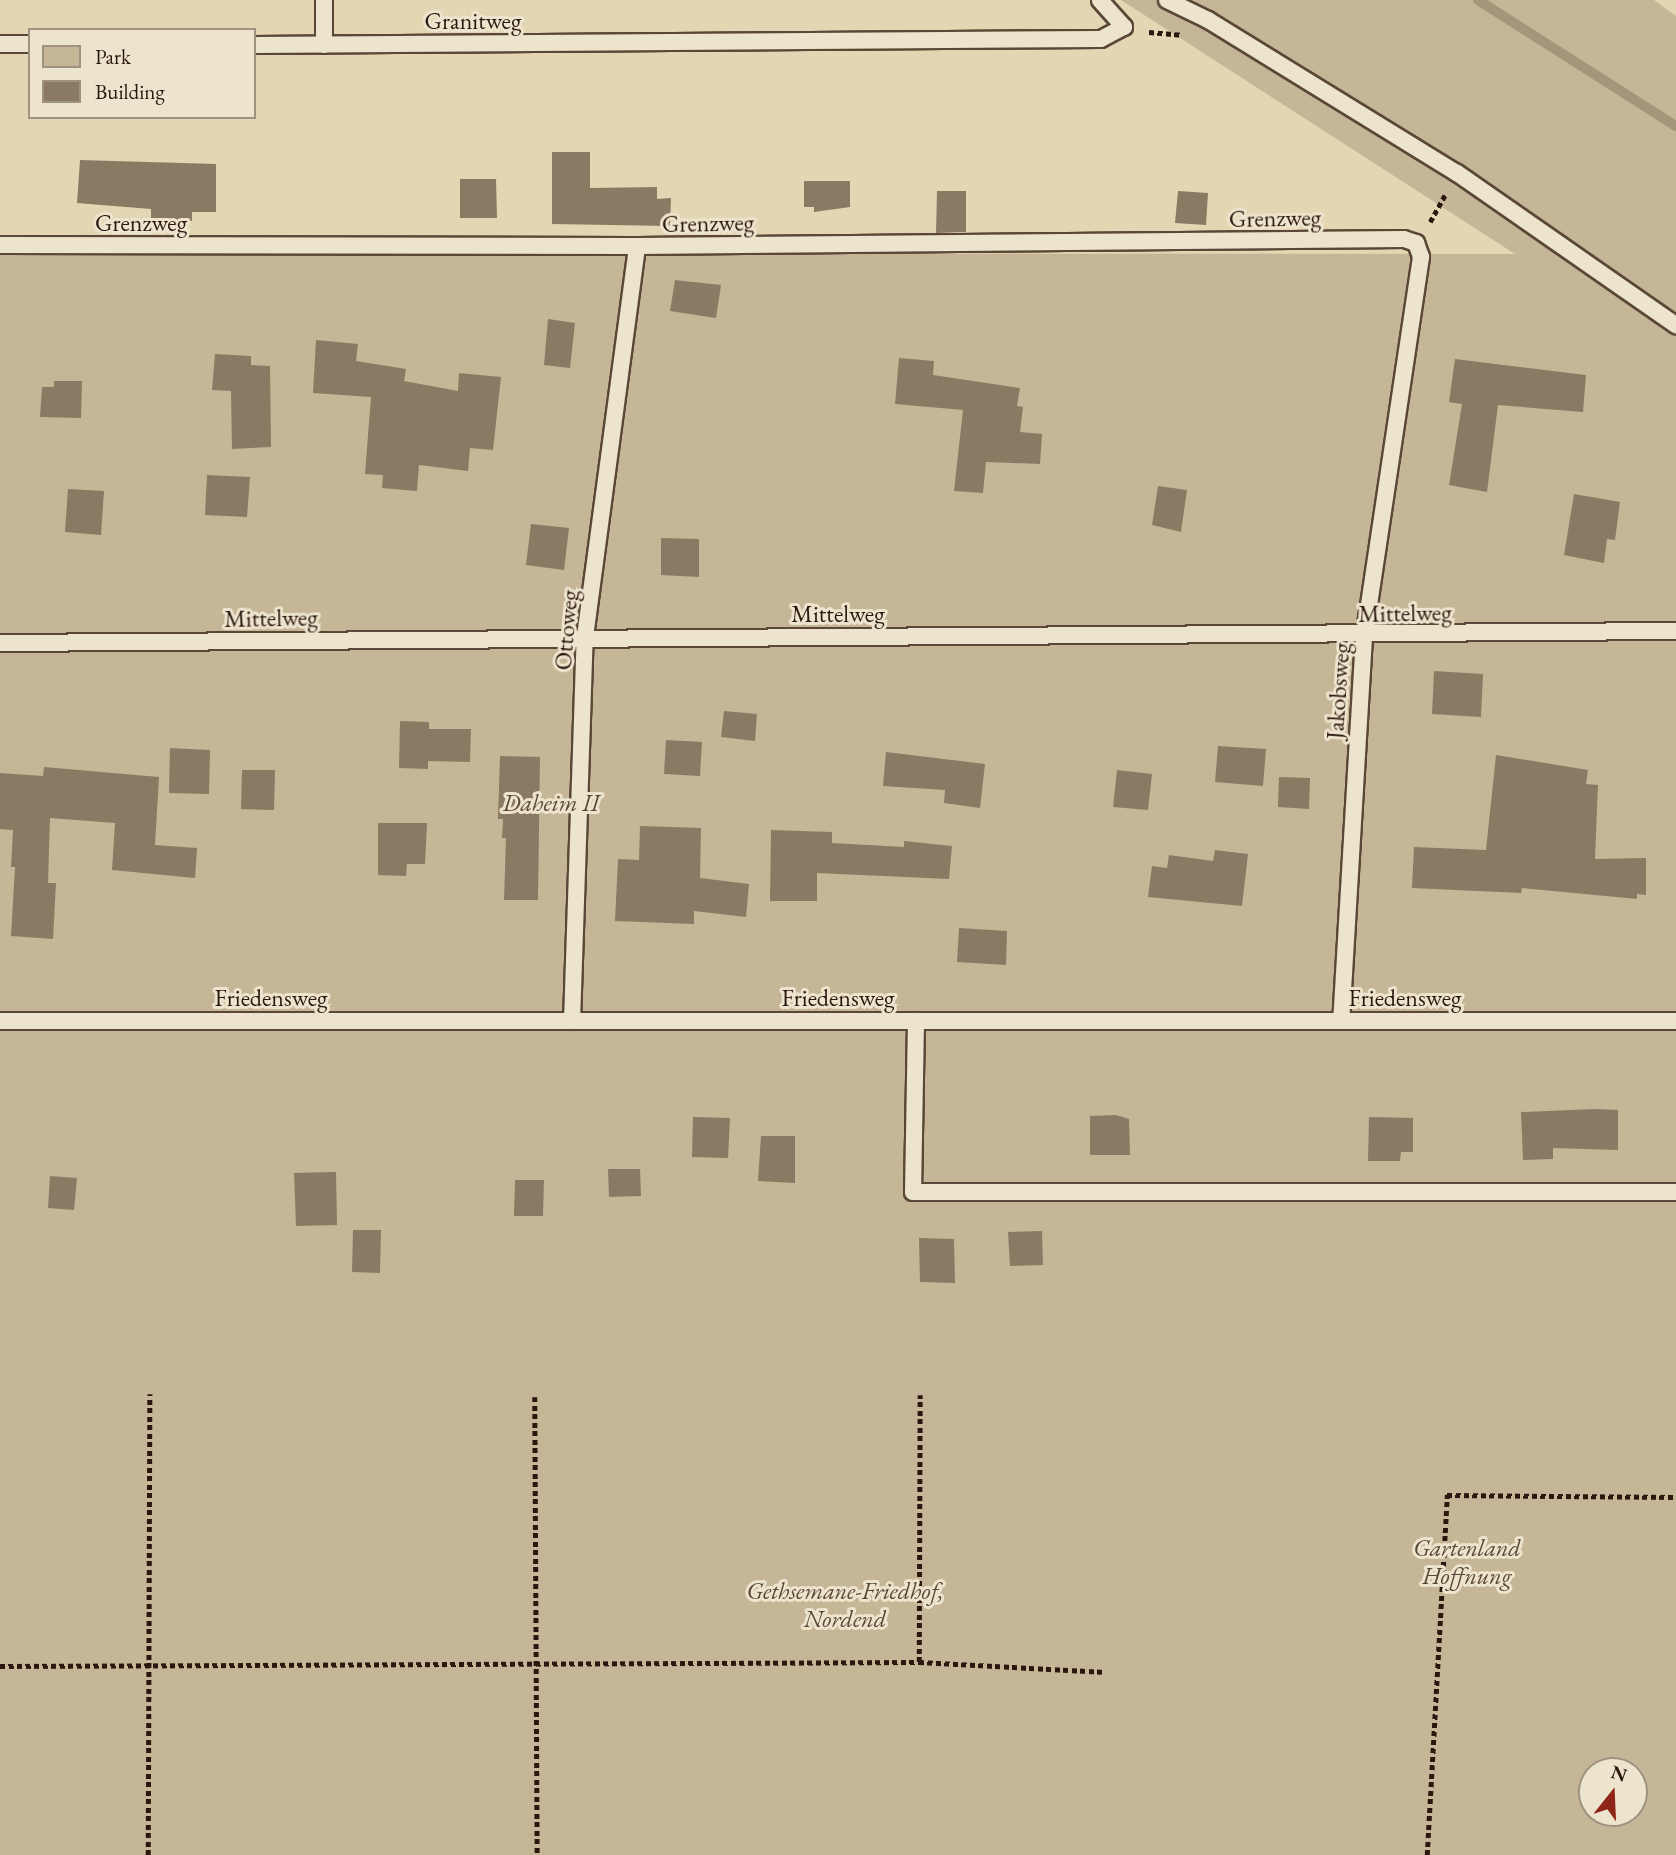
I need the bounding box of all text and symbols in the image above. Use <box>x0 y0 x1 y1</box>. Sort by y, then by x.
street label: Granitweg <box>425 7 521 35</box>
legend <box>28 28 256 119</box>
text: Park <box>95 43 131 70</box>
text: Building <box>95 78 165 105</box>
street label: Grenzweg <box>1229 203 1321 233</box>
street label: Grenzweg <box>662 208 754 238</box>
street label: Grenzweg <box>95 209 187 237</box>
street label: Ottoweg <box>548 589 584 671</box>
street label: Mittelweg <box>1358 598 1452 628</box>
street label: Mittelweg <box>791 600 885 628</box>
street label: Mittelweg <box>224 603 318 633</box>
street label: Jakobsweg <box>1320 642 1356 740</box>
park label: Daheim II <box>502 789 600 817</box>
street label: Friedensweg <box>215 984 327 1012</box>
street label: Friedensweg <box>782 984 894 1012</box>
street label: Friedensweg <box>1349 984 1461 1012</box>
park label: Gartenland Hoffnung <box>1413 1534 1521 1590</box>
park label: Gethsemane-Friedhof, Nordend <box>746 1577 944 1633</box>
north arrow <box>1578 1757 1648 1827</box>
text: N <box>1608 1759 1630 1788</box>

